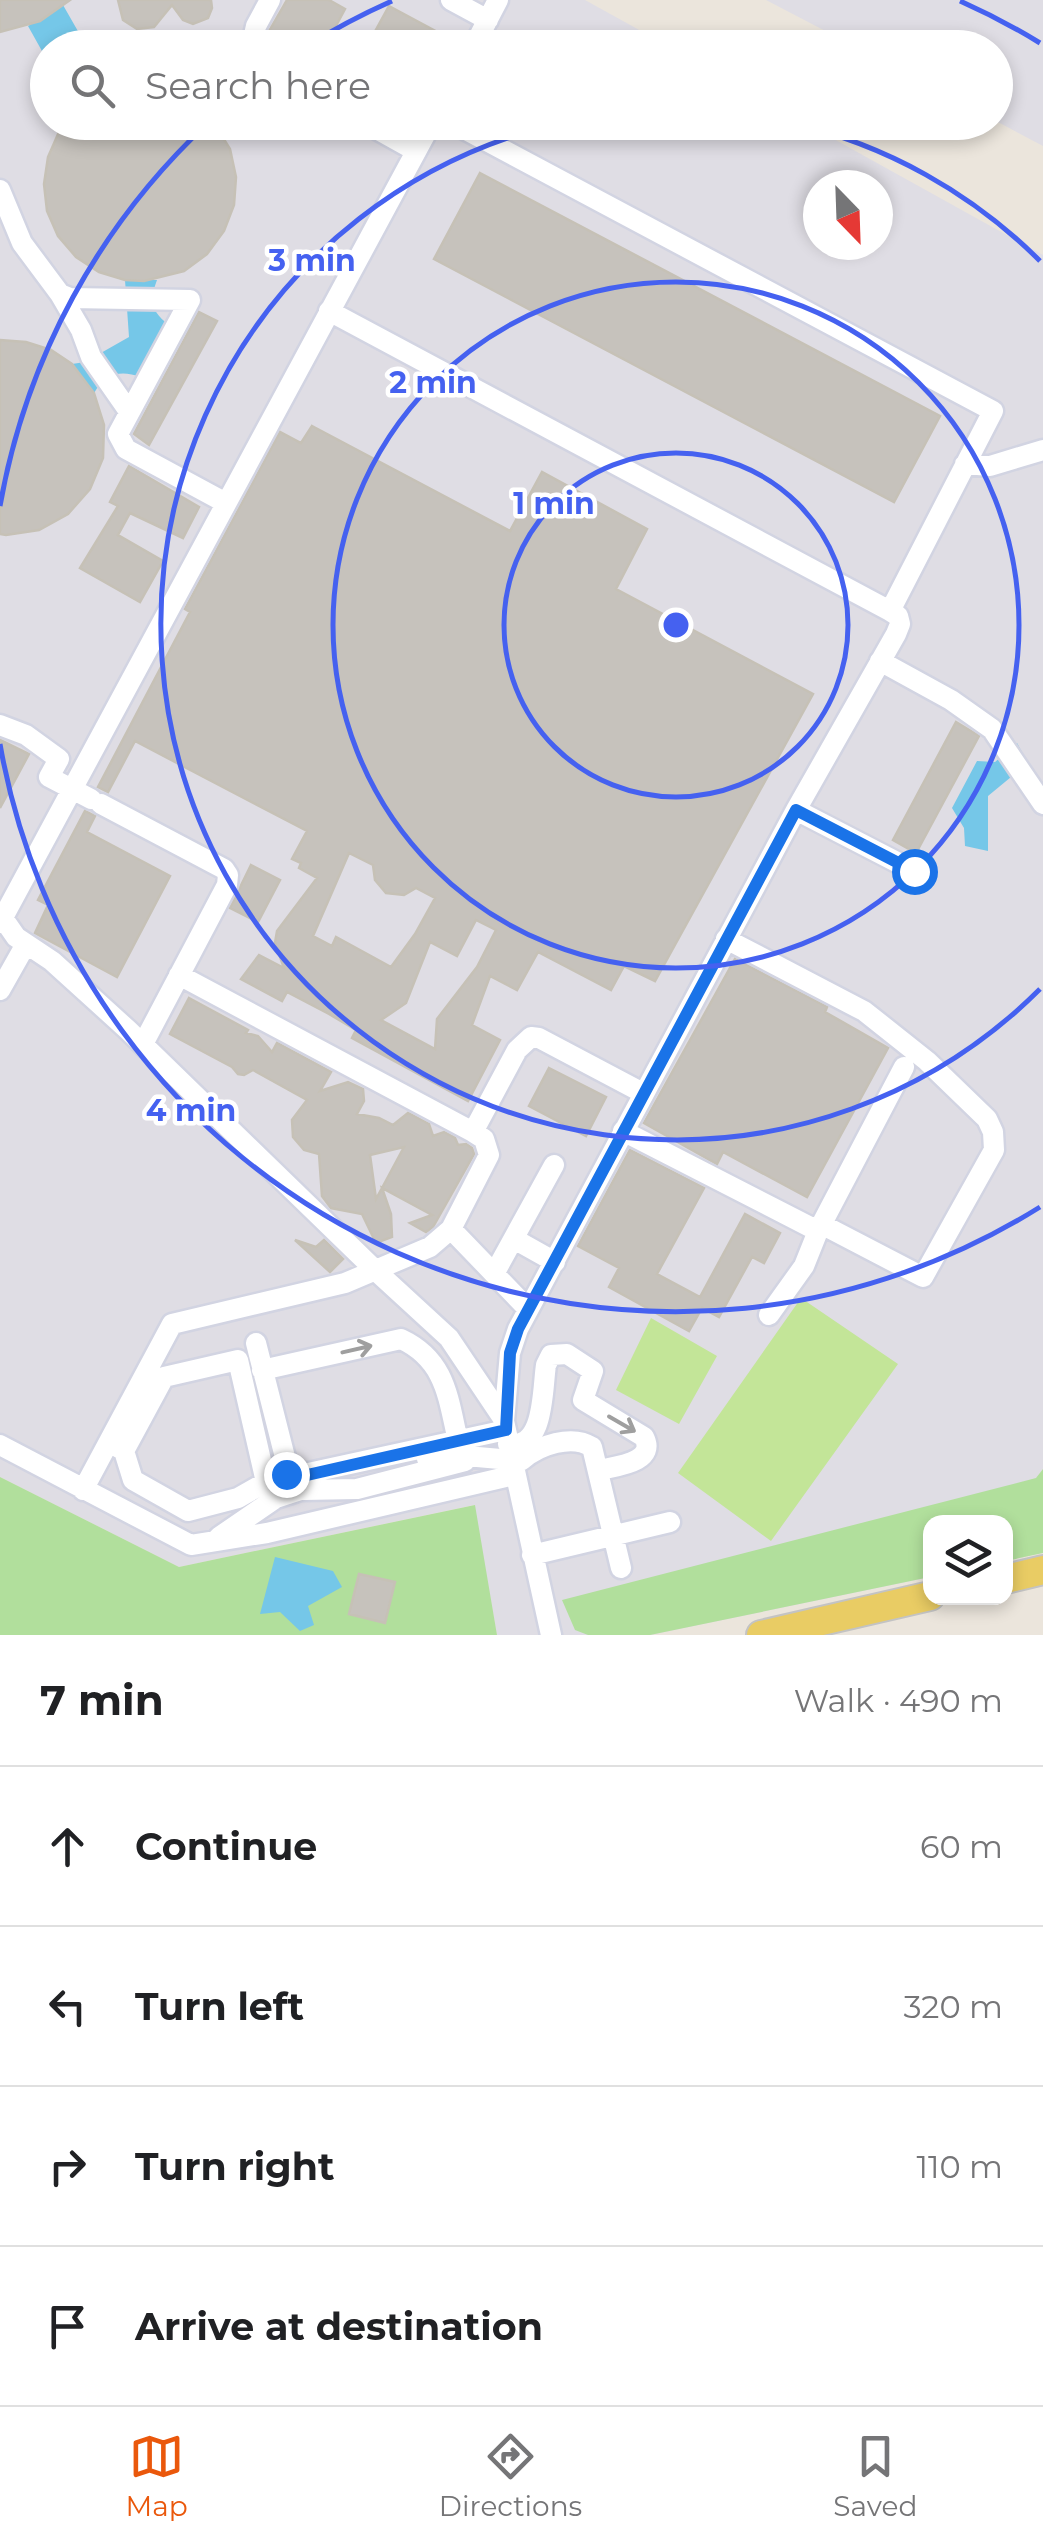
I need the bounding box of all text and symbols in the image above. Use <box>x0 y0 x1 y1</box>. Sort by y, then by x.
search box <box>30 30 1013 140</box>
icon: search <box>65 58 120 113</box>
text: Search here <box>145 62 371 109</box>
north arrow <box>803 170 893 260</box>
text: 3 min <box>267 242 356 279</box>
text: 2 min <box>389 364 477 401</box>
text: 1 min <box>513 485 595 522</box>
centre of rings <box>658 607 694 643</box>
route start <box>892 849 938 895</box>
text: 4 min <box>146 1092 236 1129</box>
one-way arrow <box>340 1339 372 1357</box>
one-way arrow <box>607 1414 636 1434</box>
route end <box>264 1452 310 1498</box>
map controls <box>923 1515 1013 1605</box>
button: layers <box>923 1515 1013 1605</box>
text: 7 min <box>40 1674 164 1726</box>
text: Walk · 490 m <box>794 1681 1003 1720</box>
icon: ahead <box>40 1819 95 1874</box>
text: Continue <box>135 1823 317 1870</box>
text: 60 m <box>920 1827 1003 1866</box>
icon: left <box>40 1979 95 2034</box>
text: Turn left <box>135 1983 304 2030</box>
text: 320 m <box>903 1987 1003 2026</box>
icon: right <box>40 2139 95 2194</box>
text: Turn right <box>135 2143 334 2190</box>
text: 110 m <box>916 2147 1003 2186</box>
icon: arrive <box>40 2299 95 2354</box>
text: Arrive at destination <box>135 2303 543 2350</box>
tab: Map <box>126 2429 188 2523</box>
tab: Directions <box>439 2429 582 2523</box>
tab: Saved <box>833 2429 917 2523</box>

